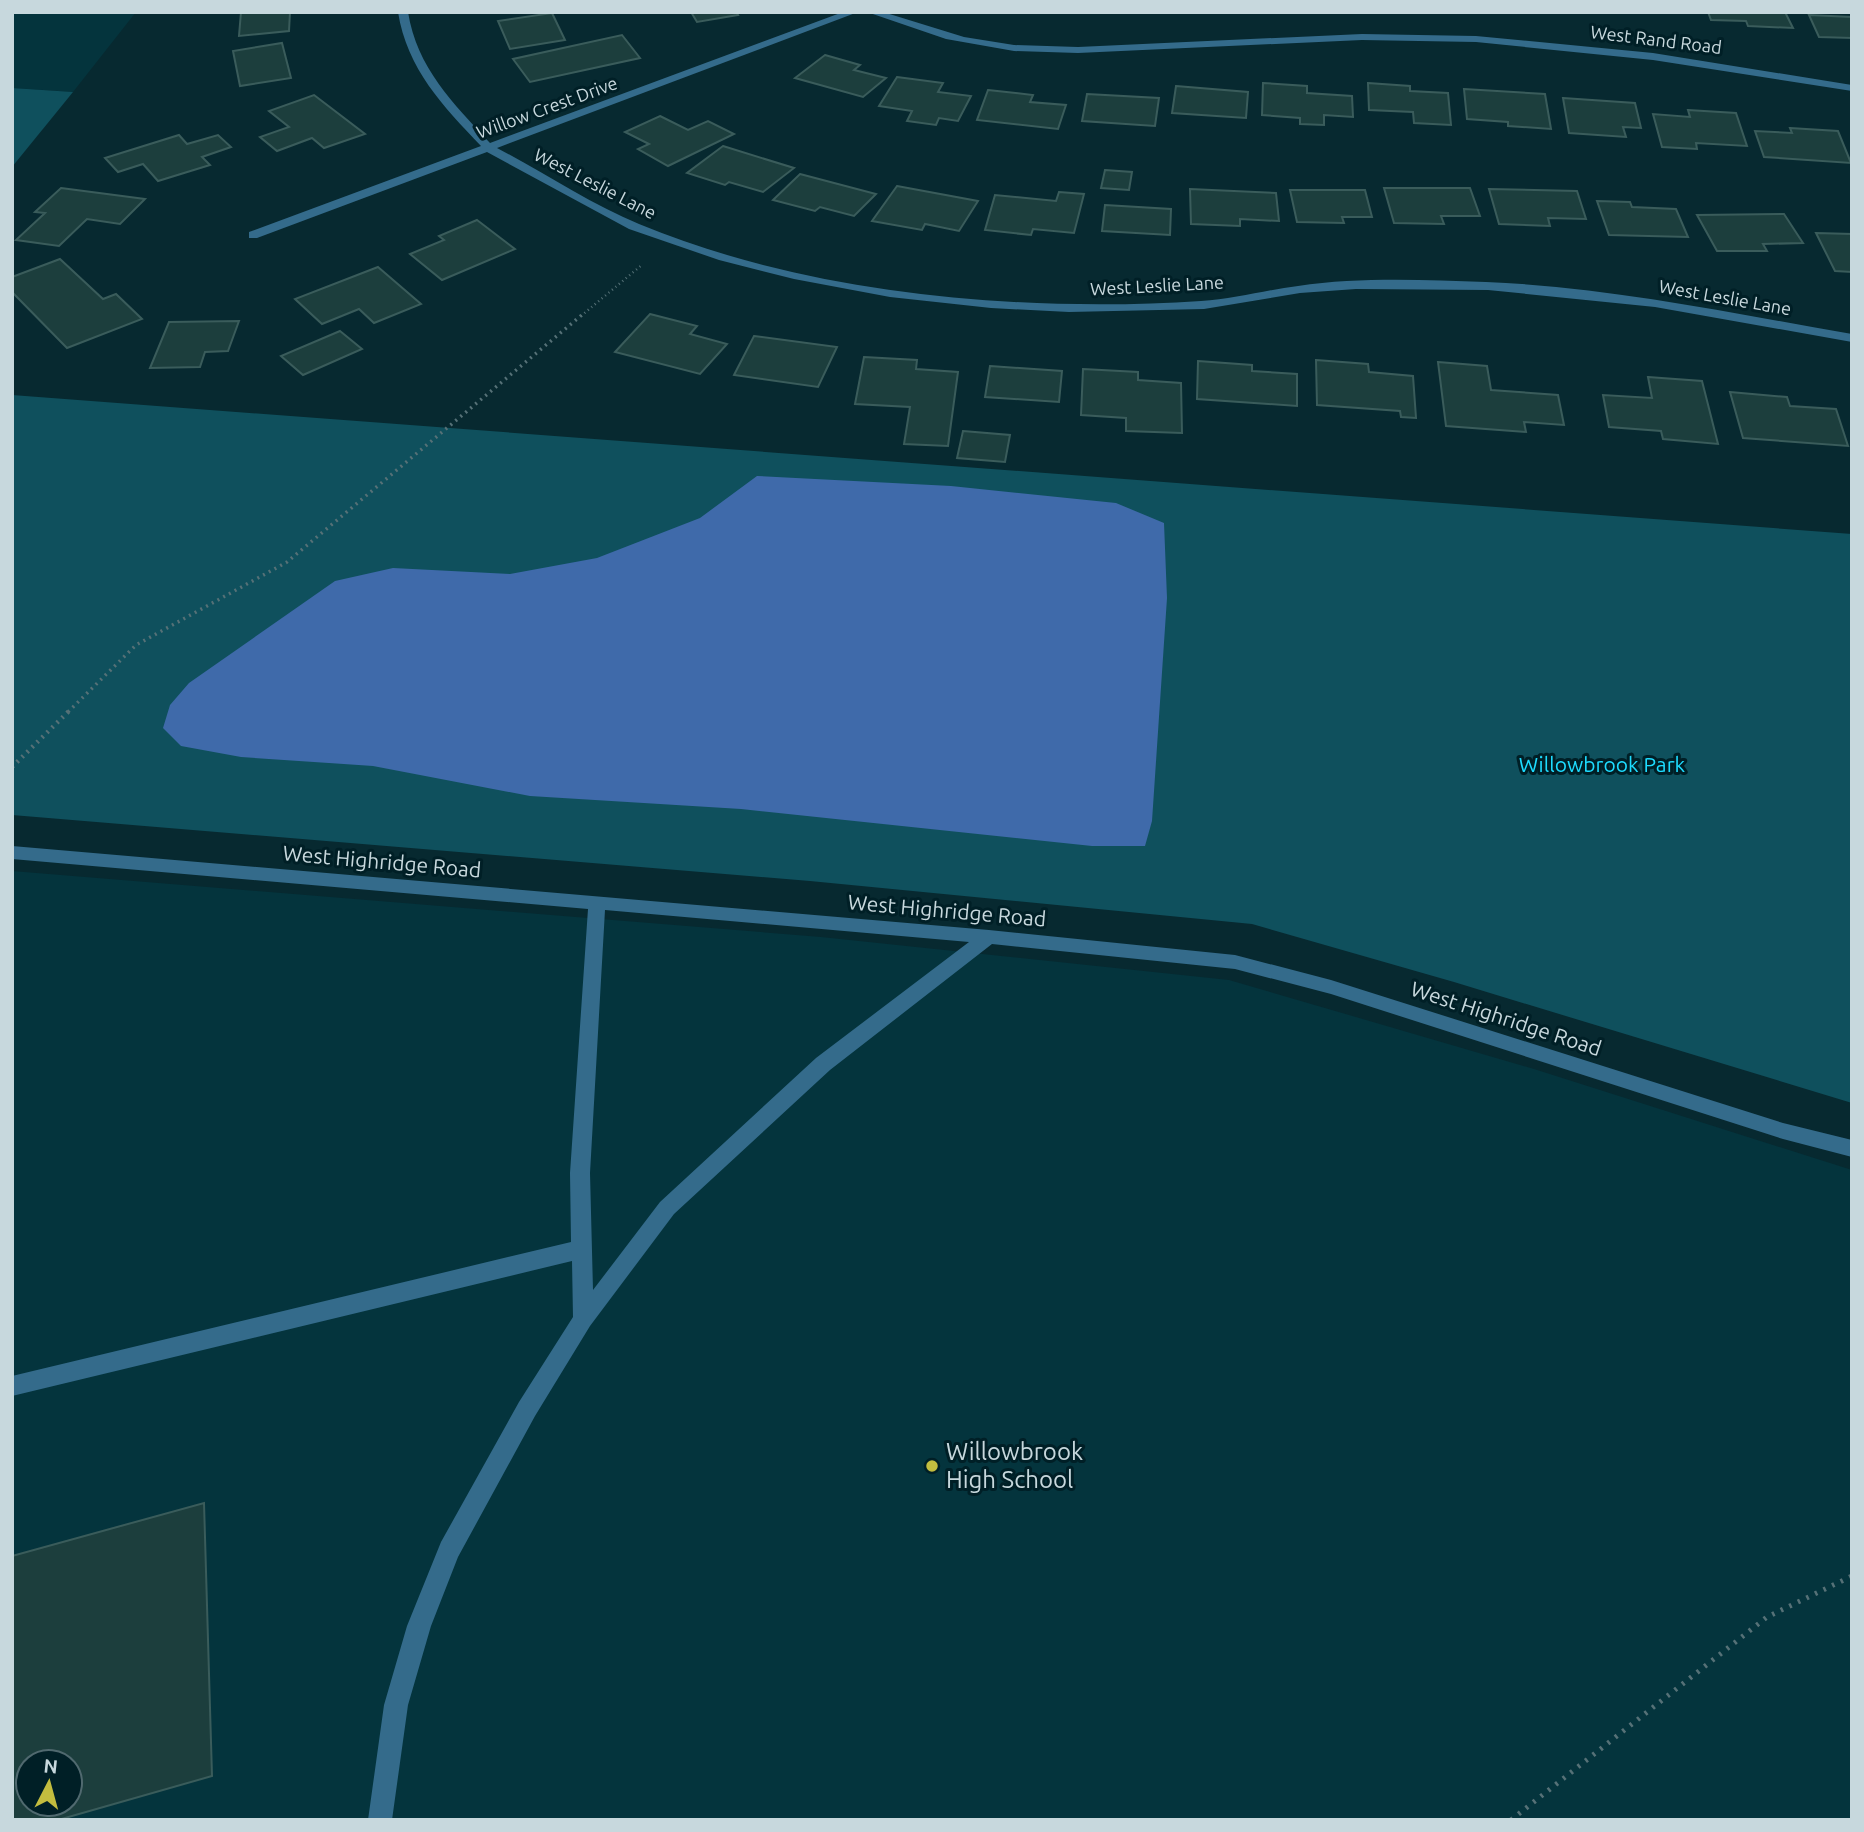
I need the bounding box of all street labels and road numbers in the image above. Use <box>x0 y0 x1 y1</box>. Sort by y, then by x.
street label: West Rand Road <box>1589 21 1723 57</box>
street label: Willow Crest Drive <box>473 72 620 142</box>
street label: West Leslie Lane <box>531 144 660 222</box>
street label: West Leslie Lane <box>1090 272 1224 298</box>
street label: West Leslie Lane <box>1657 276 1793 319</box>
street label: West Highridge Road <box>282 840 482 882</box>
street label: West Highridge Road <box>847 889 1047 931</box>
street label: West Highridge Road <box>1408 976 1605 1060</box>

